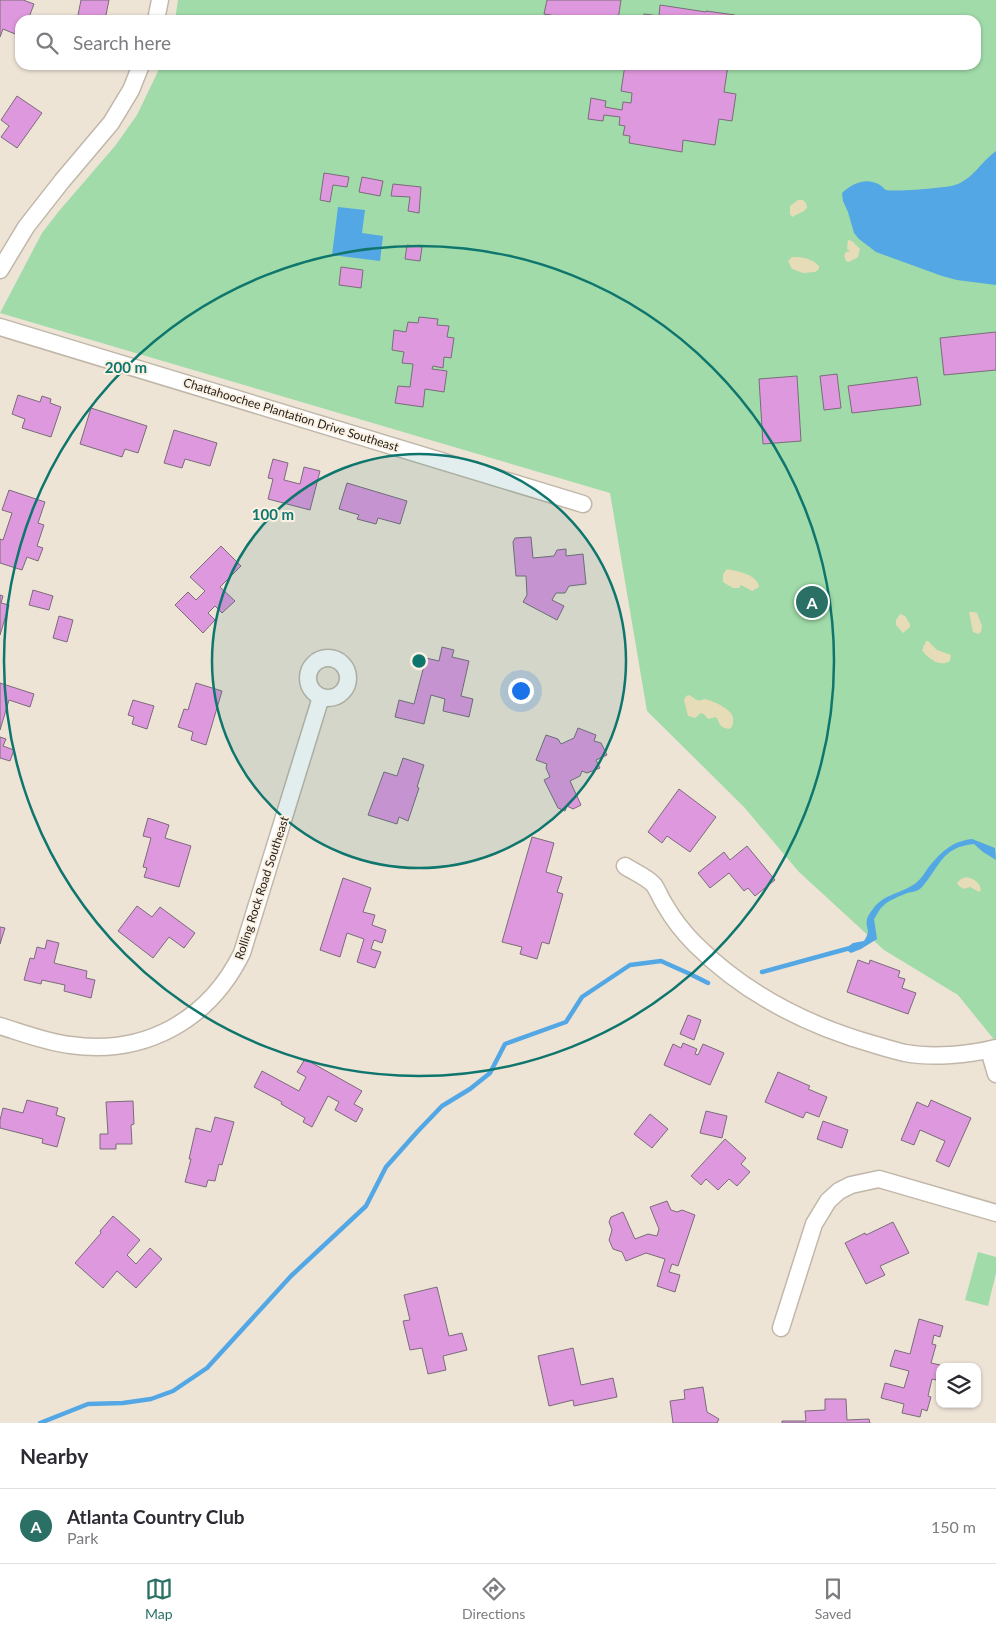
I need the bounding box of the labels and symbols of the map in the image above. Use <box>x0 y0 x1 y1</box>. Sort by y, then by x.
text: 200 m <box>105 358 147 376</box>
street label: Chattahoochee Plantation Drive Southeast <box>182 375 401 455</box>
text: 100 m <box>252 505 294 523</box>
pin: A <box>796 583 828 621</box>
centre of rings <box>410 652 428 670</box>
your location <box>508 678 534 704</box>
street label: Rolling Rock Road Southeast <box>231 814 292 961</box>

